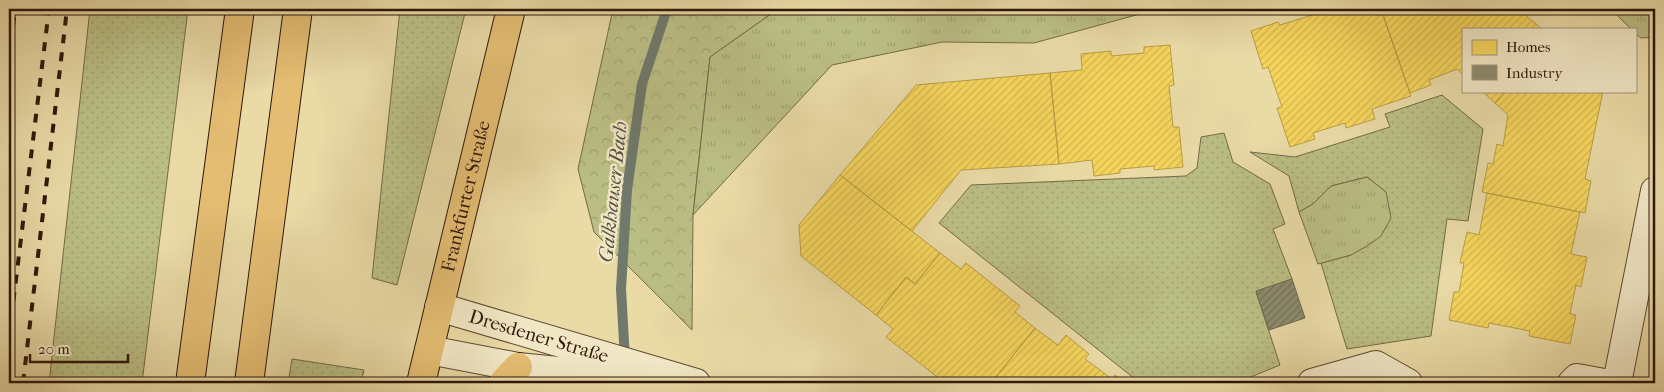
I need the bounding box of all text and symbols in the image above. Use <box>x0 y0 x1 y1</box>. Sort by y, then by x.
legend <box>1462 28 1636 92</box>
text: Homes <box>1506 38 1551 56</box>
text: Industry <box>1506 64 1563 82</box>
street label: Frankfurter Straße <box>437 118 495 274</box>
water label: Galkhauser Bach <box>594 120 632 264</box>
street label: Dresdener Straße <box>466 305 611 368</box>
scale bar <box>30 332 128 364</box>
text: 20 m <box>38 340 70 358</box>

